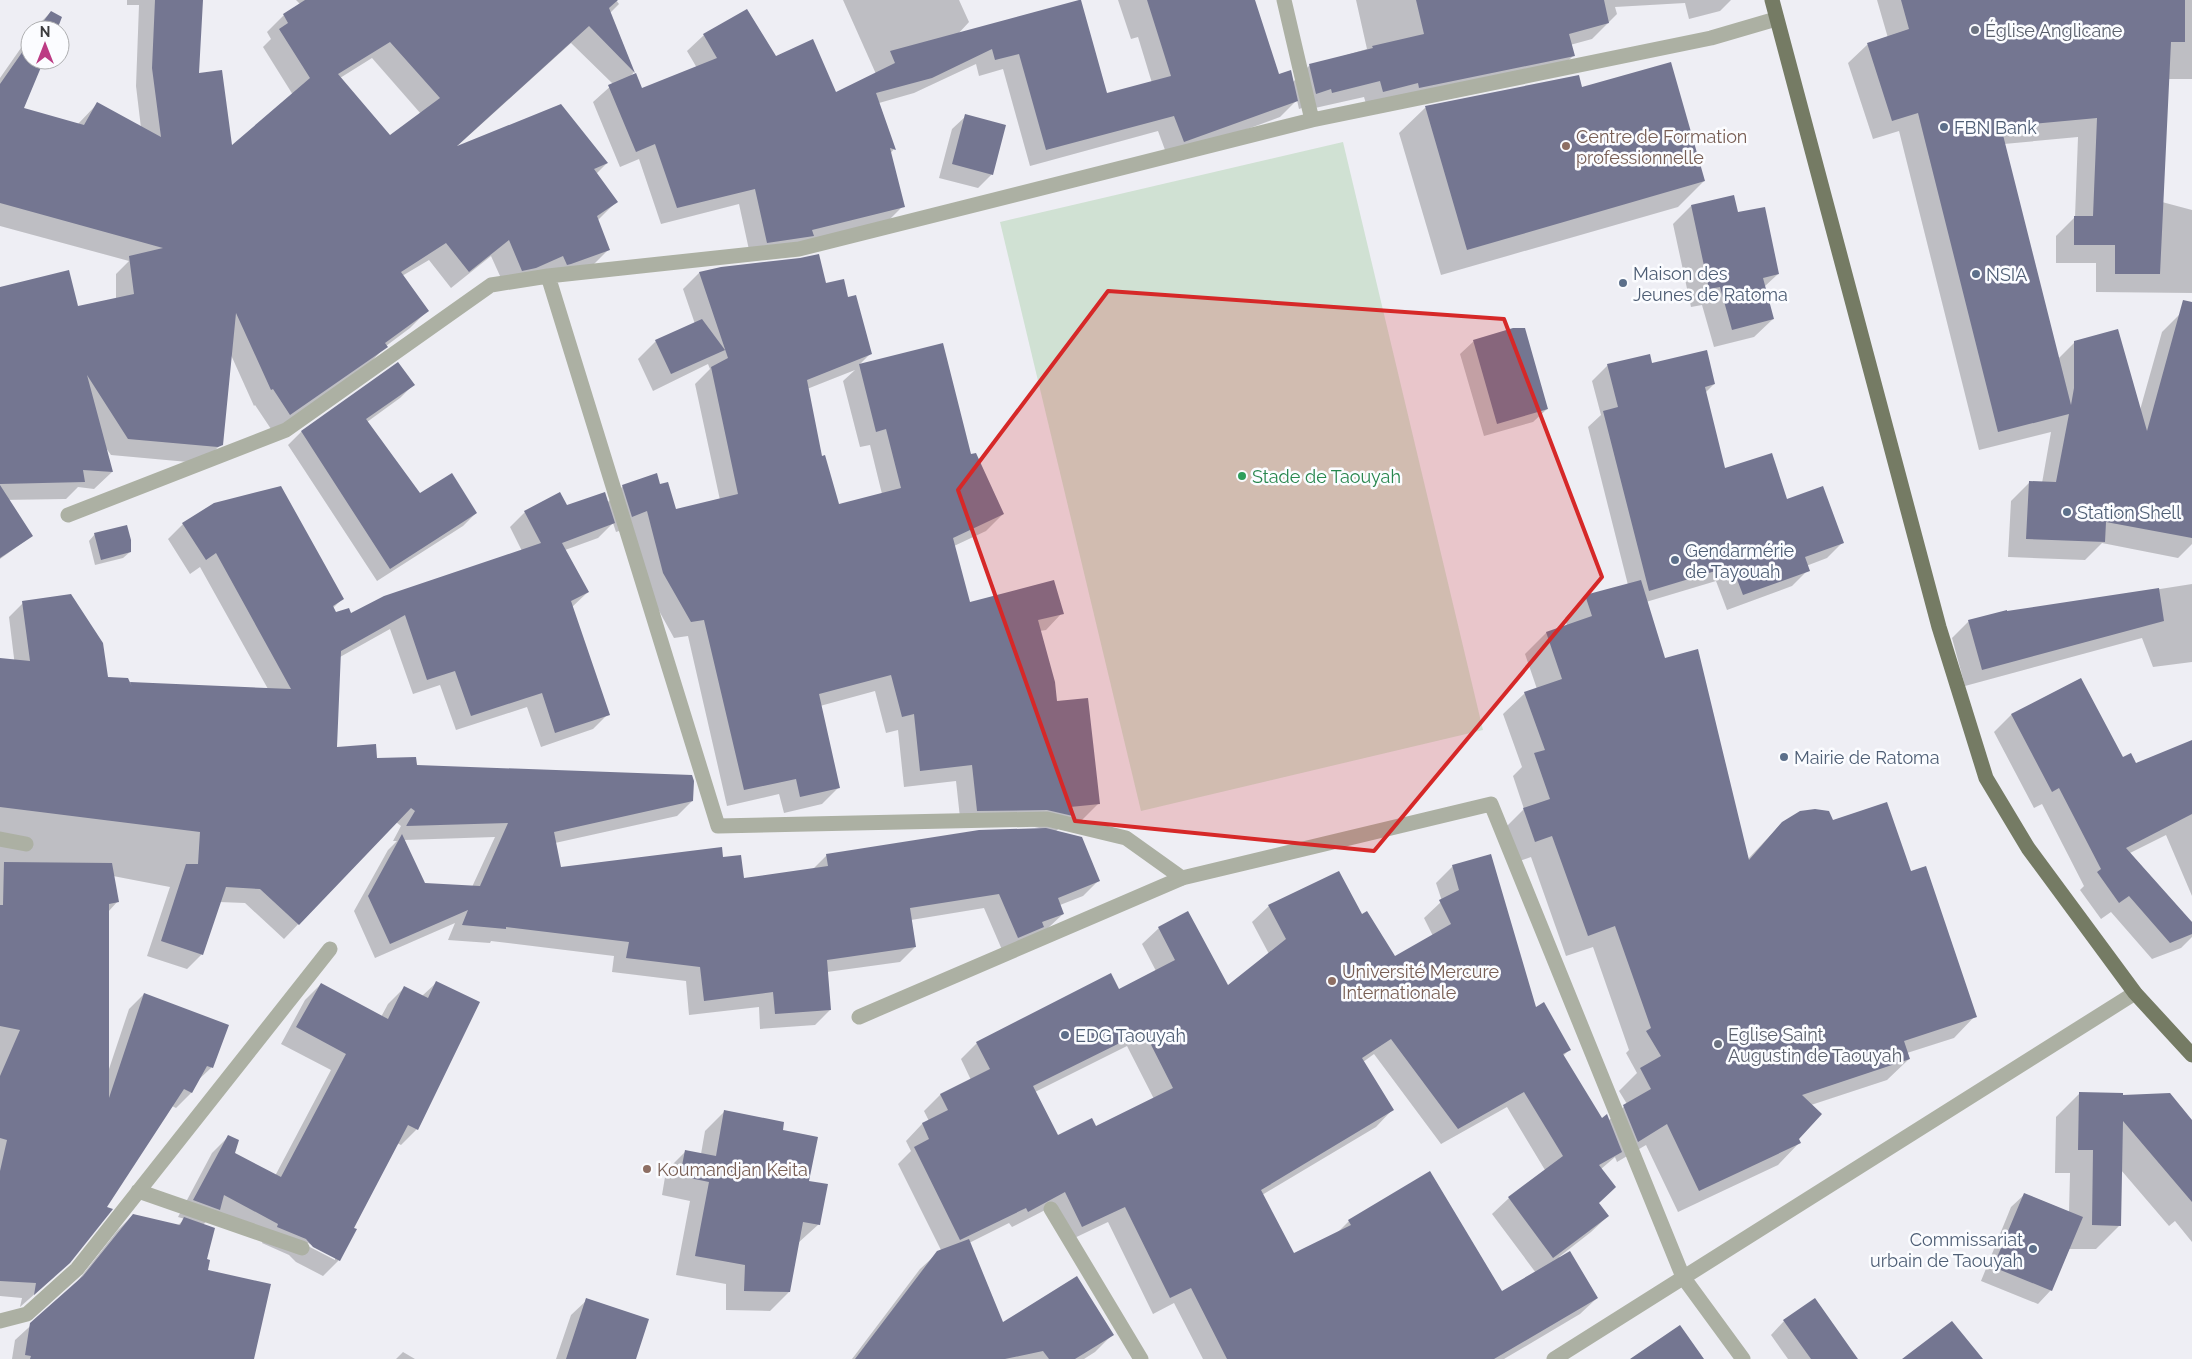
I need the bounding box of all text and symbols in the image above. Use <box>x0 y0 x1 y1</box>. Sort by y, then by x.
place label: Église Anglicane <box>1985 19 2123 41</box>
north arrow <box>20 20 70 70</box>
text: N <box>40 24 50 40</box>
marker: Église Anglicane <box>1969 24 1981 36</box>
place label: FBN Bank <box>1954 117 2037 138</box>
marker: FBN Bank <box>1938 121 1950 133</box>
place label: Centre de Formation professionnelle <box>1576 126 1747 168</box>
marker: Centre de Formation professionnelle <box>1560 140 1572 152</box>
place label: Maison des Jeunes de Ratoma <box>1633 263 1788 305</box>
place label: NSIA <box>1986 264 2027 285</box>
marker: NSIA <box>1970 268 1982 280</box>
marker: Maison des Jeunes de Ratoma <box>1617 277 1629 289</box>
place label: Stade de Taouyah <box>1252 466 1401 487</box>
marker: Stade de Taouyah <box>1236 470 1248 482</box>
place label: Station Shell <box>2077 502 2181 523</box>
marker: Station Shell <box>2061 506 2073 518</box>
place label: Gendarmérie de Tayouah <box>1685 540 1795 582</box>
marker: Gendarmérie de Tayouah <box>1669 554 1681 566</box>
place label: Mairie de Ratoma <box>1794 747 1939 768</box>
marker: Mairie de Ratoma <box>1778 751 1790 763</box>
place label: Université Mercure Internationale <box>1342 961 1500 1003</box>
marker: Université Mercure Internationale <box>1326 975 1338 987</box>
place label: Eglise Saint Augustin de Taouyah <box>1728 1024 1902 1066</box>
place label: EDG Taouyah <box>1075 1025 1186 1046</box>
marker: EDG Taouyah <box>1059 1029 1071 1041</box>
marker: Eglise Saint Augustin de Taouyah <box>1712 1038 1724 1050</box>
place label: Koumandjan Keita <box>657 1159 808 1180</box>
marker: Koumandjan Keita <box>641 1163 653 1175</box>
place label: Commissariat urbain de Taouyah <box>1870 1229 2023 1271</box>
marker: Commissariat urbain de Taouyah <box>2027 1243 2039 1255</box>

